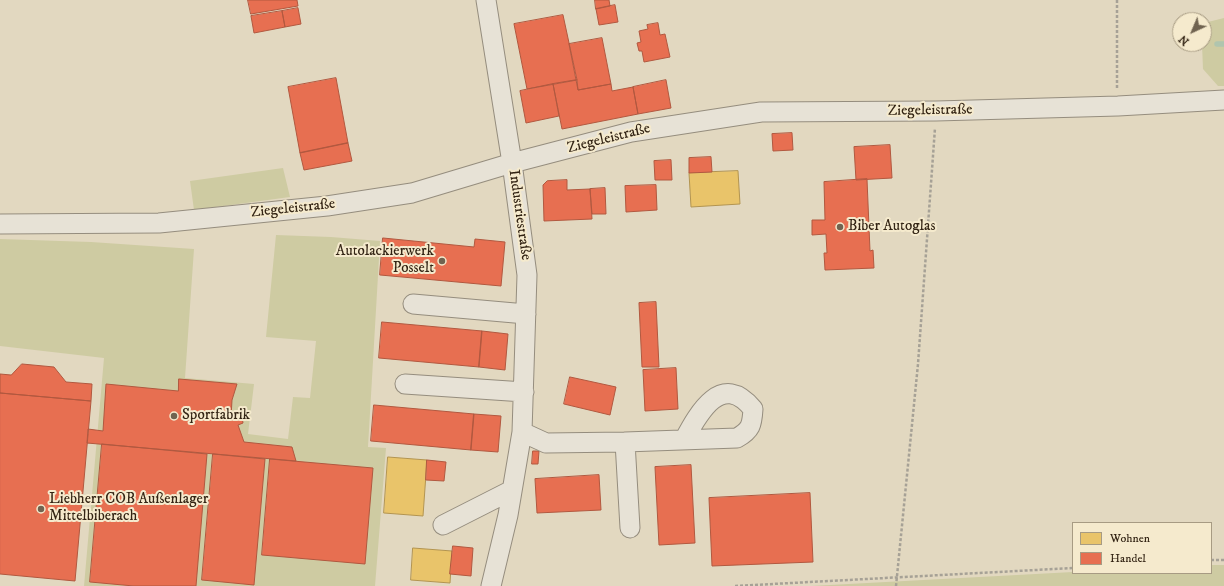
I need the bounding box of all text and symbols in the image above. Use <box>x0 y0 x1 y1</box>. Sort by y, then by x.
north arrow <box>1172 12 1212 52</box>
text: N <box>1176 32 1192 48</box>
street label: Ziegeleistraße <box>887 101 973 121</box>
street label: Ziegeleistraße <box>566 120 652 158</box>
street label: Industriestraße <box>504 169 534 261</box>
street label: Ziegeleistraße <box>250 196 336 222</box>
place label: Biber Autoglas <box>848 218 935 236</box>
marker: Biber Autoglas <box>835 222 845 232</box>
place label: Autolackierwerk Posselt <box>336 243 434 278</box>
marker: Autolackierwerk Posselt <box>437 256 447 266</box>
place label: Sportfabrik <box>182 407 250 425</box>
marker: Sportfabrik <box>169 411 179 421</box>
place label: Liebherr COB Außenlager Mittelbiberach <box>49 491 208 526</box>
marker: Liebherr COB Außenlager Mittelbiberach <box>36 504 46 514</box>
legend <box>1072 522 1212 574</box>
text: Wohnen <box>1110 531 1150 546</box>
text: Handel <box>1110 551 1146 566</box>

